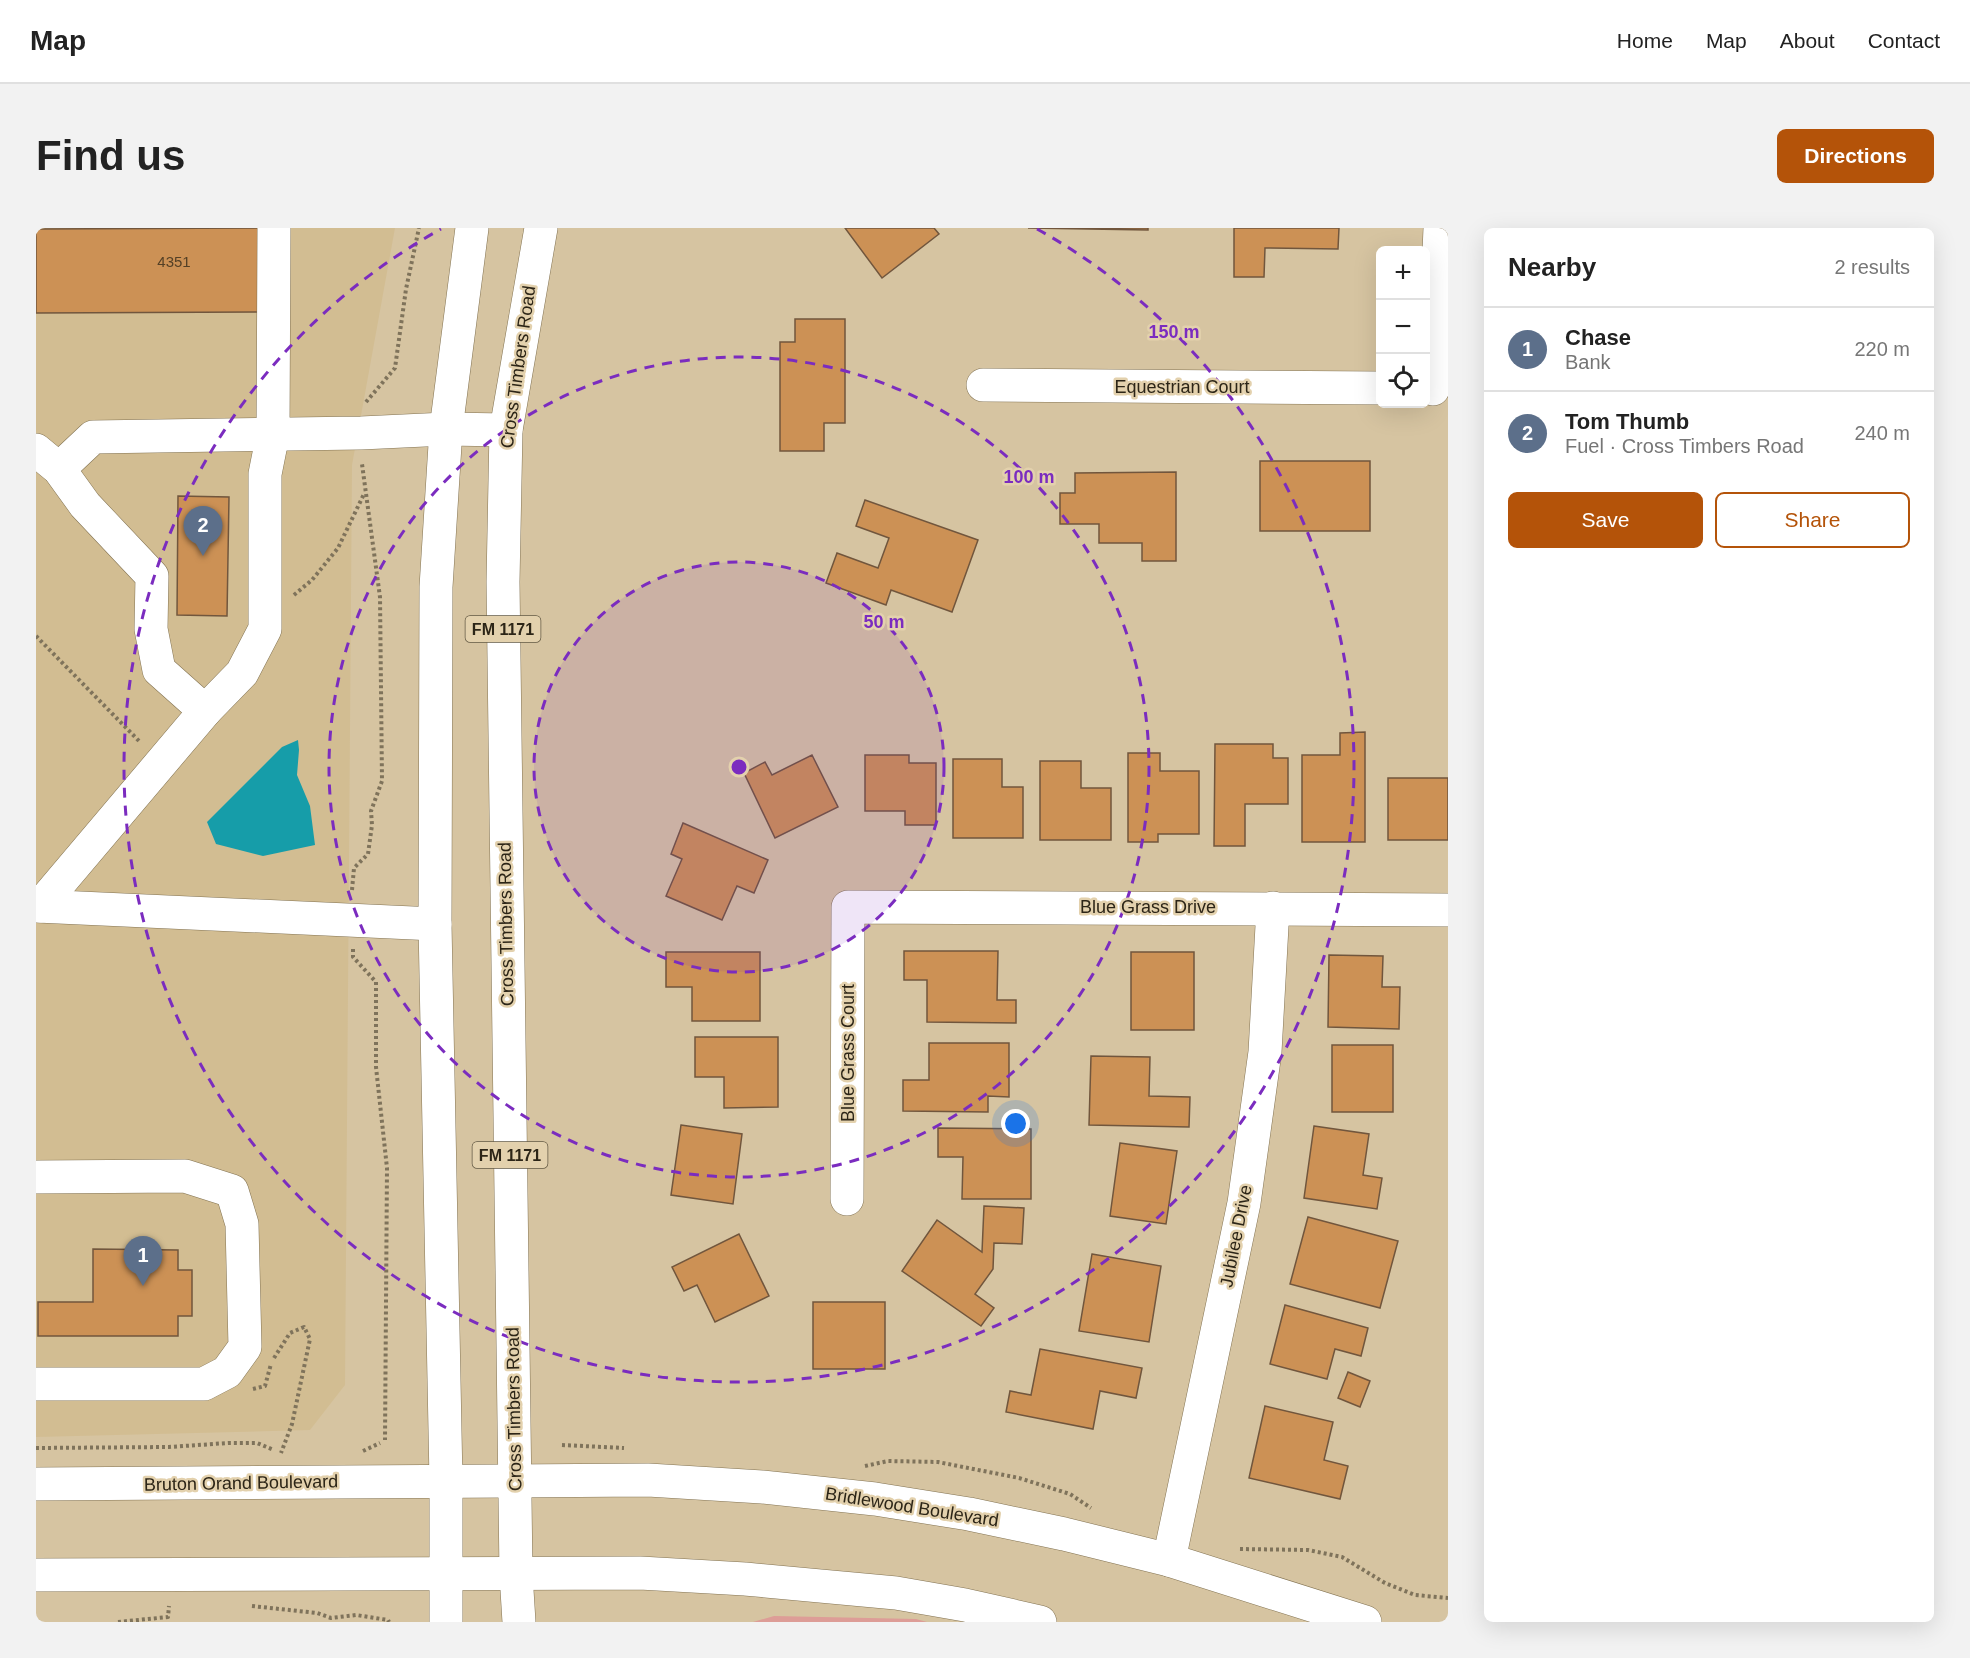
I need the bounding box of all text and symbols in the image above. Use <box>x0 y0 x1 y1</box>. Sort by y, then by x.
text: Map <box>30 25 86 56</box>
text: Home <box>1617 29 1673 52</box>
text: Map <box>1706 29 1747 52</box>
text: About <box>1780 29 1835 52</box>
text: Contact <box>1868 29 1940 52</box>
button: Directions <box>1777 129 1934 183</box>
text: Find us <box>36 132 185 179</box>
map controls <box>1376 246 1430 408</box>
button: + <box>1376 246 1430 300</box>
text: Nearby <box>1508 252 1596 282</box>
house number: 4351 <box>157 253 191 270</box>
text: 2 results <box>1834 256 1910 278</box>
street label: Cross Timbers Road <box>497 284 539 450</box>
button: − <box>1376 300 1430 354</box>
text: 150 m <box>1148 322 1200 342</box>
text: Chase <box>1565 325 1631 350</box>
text: 1 <box>1522 338 1533 360</box>
text: 220 m <box>1854 338 1910 360</box>
text: Bank <box>1565 351 1611 373</box>
button: locate <box>1376 354 1430 408</box>
street label: Equestrian Court <box>1114 377 1250 397</box>
text: Tom Thumb <box>1565 409 1689 434</box>
text: 2 <box>1522 422 1533 444</box>
text: 240 m <box>1854 422 1910 444</box>
text: Fuel · Cross Timbers Road <box>1565 435 1804 457</box>
text: 100 m <box>1003 467 1055 487</box>
button: Save <box>1508 492 1703 548</box>
button: Share <box>1715 492 1910 548</box>
pin: 2 <box>184 506 222 556</box>
text: 50 m <box>863 612 905 632</box>
road number: FM 1171 <box>466 616 540 642</box>
centre of rings <box>729 757 749 777</box>
street label: Cross Timbers Road <box>495 842 517 1006</box>
street label: Blue Grass Drive <box>1080 897 1216 917</box>
street label: Blue Grass Court <box>838 984 858 1122</box>
your location <box>1001 1109 1030 1138</box>
road number: FM 1171 <box>472 1142 548 1168</box>
street label: Jubilee Drive <box>1216 1183 1256 1289</box>
pin: 1 <box>124 1236 162 1286</box>
street label: Cross Timbers Road <box>503 1327 525 1491</box>
street label: Bruton Orand Boulevard <box>144 1471 338 1495</box>
street label: Bridlewood Boulevard <box>824 1483 1000 1531</box>

